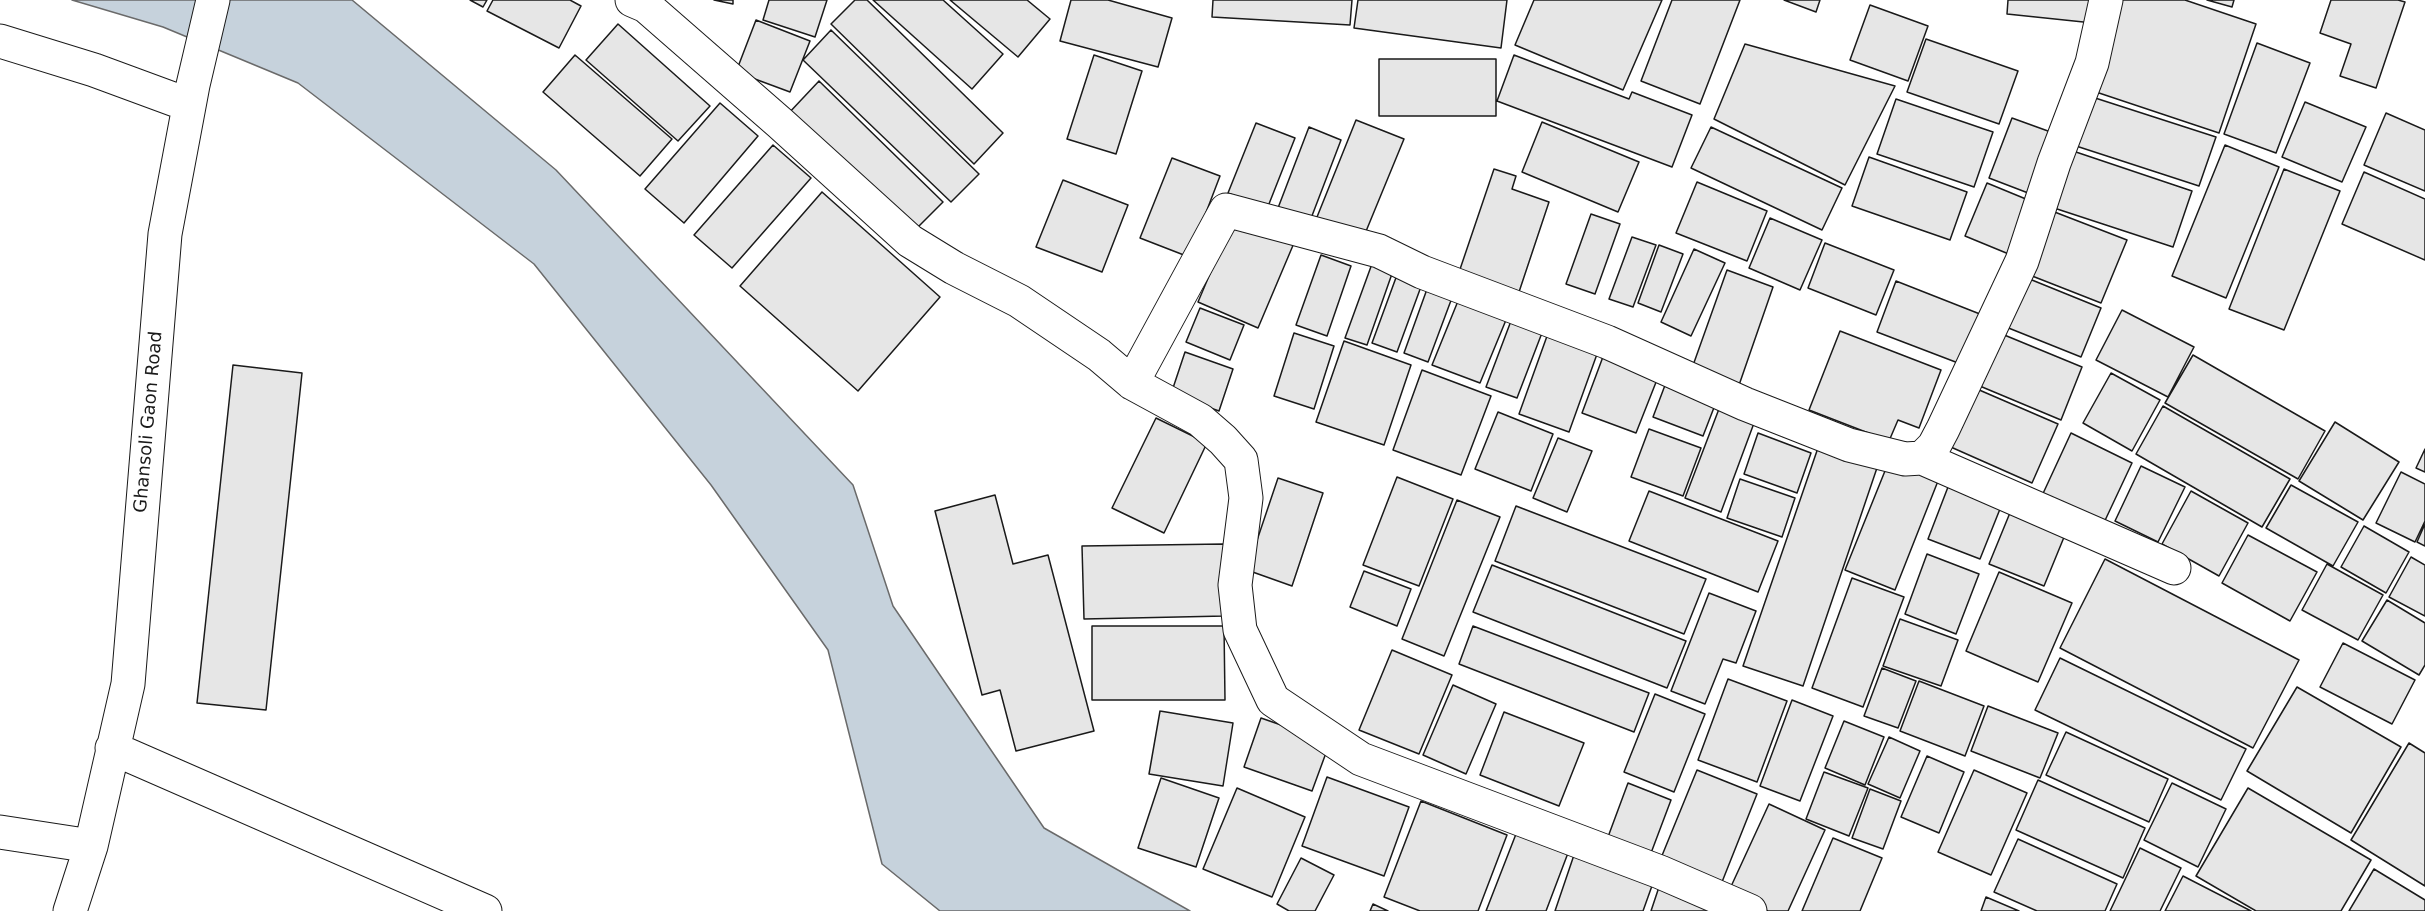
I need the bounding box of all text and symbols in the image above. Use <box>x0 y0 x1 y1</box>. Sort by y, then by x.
street label: Ghansoli Gaon Road <box>130 330 168 514</box>

